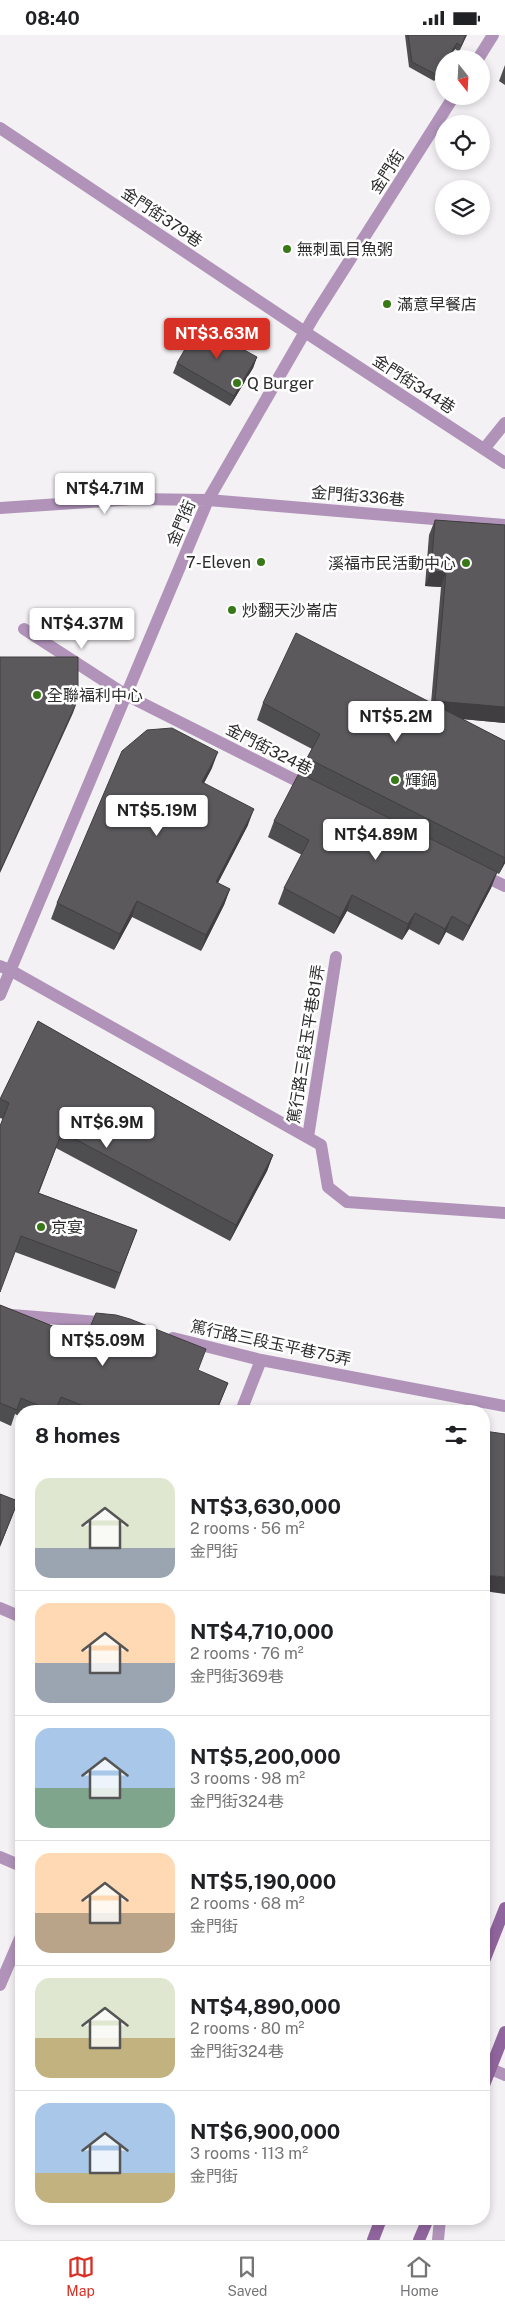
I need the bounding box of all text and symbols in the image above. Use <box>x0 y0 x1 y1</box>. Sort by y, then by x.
text: 08:40 <box>25 7 80 29</box>
north arrow <box>435 50 490 105</box>
map controls <box>435 50 490 235</box>
button: locate <box>435 115 490 170</box>
street label: 金門街 <box>366 147 408 197</box>
button: layers <box>435 180 490 235</box>
street label: 金門街379巷 <box>118 183 206 251</box>
place label: 無刺虱目魚粥 <box>297 240 393 259</box>
marker: 無刺虱目魚粥 <box>281 243 293 255</box>
place label: 滿意早餐店 <box>397 295 477 314</box>
marker: 滿意早餐店 <box>381 298 393 310</box>
pin: NT$3.63M <box>165 317 269 360</box>
text: NT$3.63M <box>175 324 259 343</box>
street label: 金門街344巷 <box>369 350 459 418</box>
place label: Q Burger <box>247 374 314 393</box>
marker: Q Burger <box>231 377 243 389</box>
pin: NT$4.71M <box>53 473 157 515</box>
text: NT$4.71M <box>66 479 144 498</box>
street label: 金門街336巷 <box>310 482 406 510</box>
street label: 金門街 <box>163 497 199 549</box>
place label: 7-Eleven <box>186 553 251 572</box>
place label: 溪福市民活動中心 <box>328 554 456 573</box>
marker: 7-Eleven <box>255 556 267 568</box>
marker: 溪福市民活動中心 <box>460 557 472 569</box>
place label: 炒翻天沙崙店 <box>242 601 338 620</box>
marker: 炒翻天沙崙店 <box>226 604 238 616</box>
pin: NT$4.37M <box>30 607 134 650</box>
text: NT$4.37M <box>40 614 124 633</box>
place label: 全聯福利中心 <box>47 686 143 705</box>
marker: 全聯福利中心 <box>31 689 43 701</box>
pin: NT$5.2M <box>350 701 442 743</box>
text: NT$5.2M <box>359 707 433 726</box>
street label: 金門街324巷 <box>223 719 315 779</box>
place label: 輝鍋 <box>405 771 437 790</box>
marker: 輝鍋 <box>389 774 401 786</box>
pin: NT$5.19M <box>105 795 209 837</box>
text: NT$5.19M <box>117 801 197 820</box>
pin: NT$4.89M <box>324 819 428 861</box>
text: NT$4.89M <box>334 825 418 844</box>
street label: 篤行路三段玉平巷81弄 <box>284 963 328 1125</box>
pin: NT$6.9M <box>61 1107 153 1149</box>
text: NT$6.9M <box>70 1113 144 1132</box>
place label: 京宴 <box>51 1218 83 1237</box>
marker: 京宴 <box>35 1221 47 1233</box>
street label: 篤行路三段玉平巷75弄 <box>189 1317 353 1369</box>
pin: NT$5.09M <box>51 1325 155 1367</box>
text: NT$5.09M <box>61 1331 145 1350</box>
icon: filters <box>442 1421 470 1449</box>
text: 8 homes <box>35 1423 120 1448</box>
text: NT$3,630,000 <box>190 1494 341 1519</box>
icon: home <box>75 1498 135 1558</box>
text: 2 rooms · 56 m² <box>190 1519 305 1538</box>
text: 金門街 <box>190 1542 238 1561</box>
text: NT$4,710,000 <box>190 1619 334 1644</box>
icon: home <box>75 1623 135 1683</box>
text: 2 rooms · 76 m² <box>190 1644 304 1663</box>
text: 金門街369巷 <box>190 1667 284 1686</box>
text: NT$5,200,000 <box>190 1744 341 1769</box>
icon: home <box>75 1748 135 1808</box>
text: 3 rooms · 98 m² <box>190 1769 305 1788</box>
text: 金門街324巷 <box>190 1792 284 1811</box>
text: NT$5,190,000 <box>190 1869 336 1894</box>
icon: home <box>75 1873 135 1933</box>
text: 2 rooms · 68 m² <box>190 1894 305 1913</box>
text: 金門街 <box>190 1917 238 1936</box>
text: NT$4,890,000 <box>190 1994 341 2019</box>
icon: home <box>75 1998 135 2058</box>
text: 2 rooms · 80 m² <box>190 2019 304 2038</box>
text: 金門街324巷 <box>190 2042 284 2061</box>
text: NT$6,900,000 <box>190 2119 340 2144</box>
icon: home <box>75 2123 135 2183</box>
text: 3 rooms · 113 m² <box>190 2144 308 2163</box>
text: 金門街 <box>190 2167 238 2186</box>
tab: Map <box>66 2253 95 2299</box>
tab: Saved <box>227 2253 267 2299</box>
tab: Home <box>400 2253 439 2299</box>

